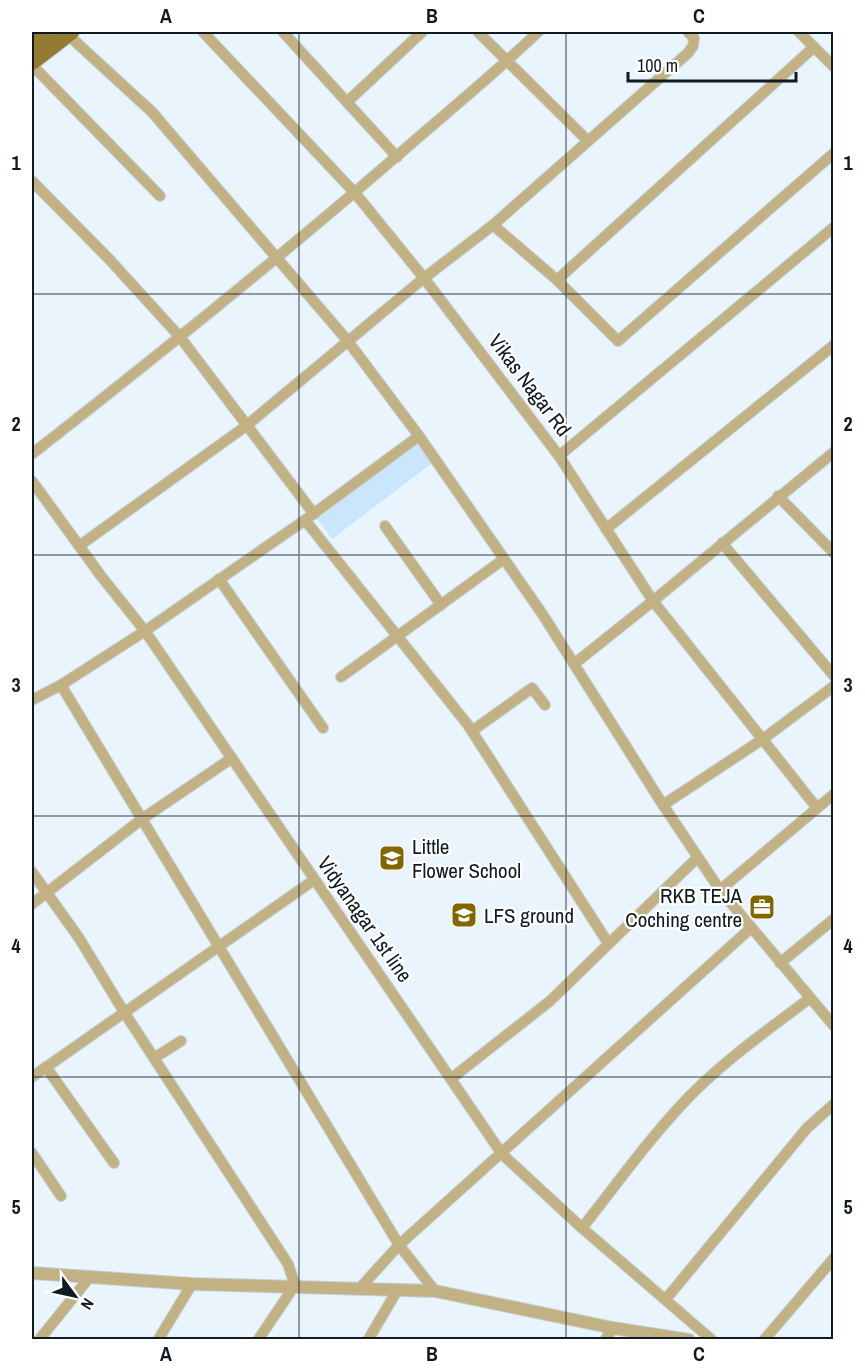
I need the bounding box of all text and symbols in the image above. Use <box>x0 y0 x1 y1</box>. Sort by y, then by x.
text: A <box>160 2 172 29</box>
text: B <box>426 2 438 29</box>
text: C <box>693 2 705 29</box>
scale bar <box>628 45 796 83</box>
text: 100 m <box>637 53 678 78</box>
text: 1 <box>11 149 21 176</box>
text: 1 <box>843 149 853 176</box>
street label: Vikas Nagar Rd <box>482 328 578 442</box>
text: 2 <box>11 410 21 437</box>
text: 2 <box>843 410 853 437</box>
text: 3 <box>11 671 21 698</box>
text: 3 <box>843 671 853 698</box>
place label: Little Flower School <box>412 832 521 885</box>
school or university icon: Little Flower School <box>377 843 407 873</box>
street label: Vidyanagar 1st line <box>311 850 419 988</box>
place label: RKB TEJA Coching centre <box>625 881 743 934</box>
office icon: RKB TEJA Coching centre <box>747 892 777 922</box>
school or university icon: LFS ground <box>449 900 479 930</box>
place label: LFS ground <box>484 901 574 930</box>
text: 4 <box>11 932 21 959</box>
text: 4 <box>843 932 853 959</box>
text: 5 <box>11 1193 21 1220</box>
text: 5 <box>843 1193 853 1220</box>
north arrow <box>45 1266 105 1326</box>
text: N <box>76 1294 99 1314</box>
text: A <box>160 1340 172 1367</box>
text: B <box>426 1340 438 1367</box>
text: C <box>693 1340 705 1367</box>

